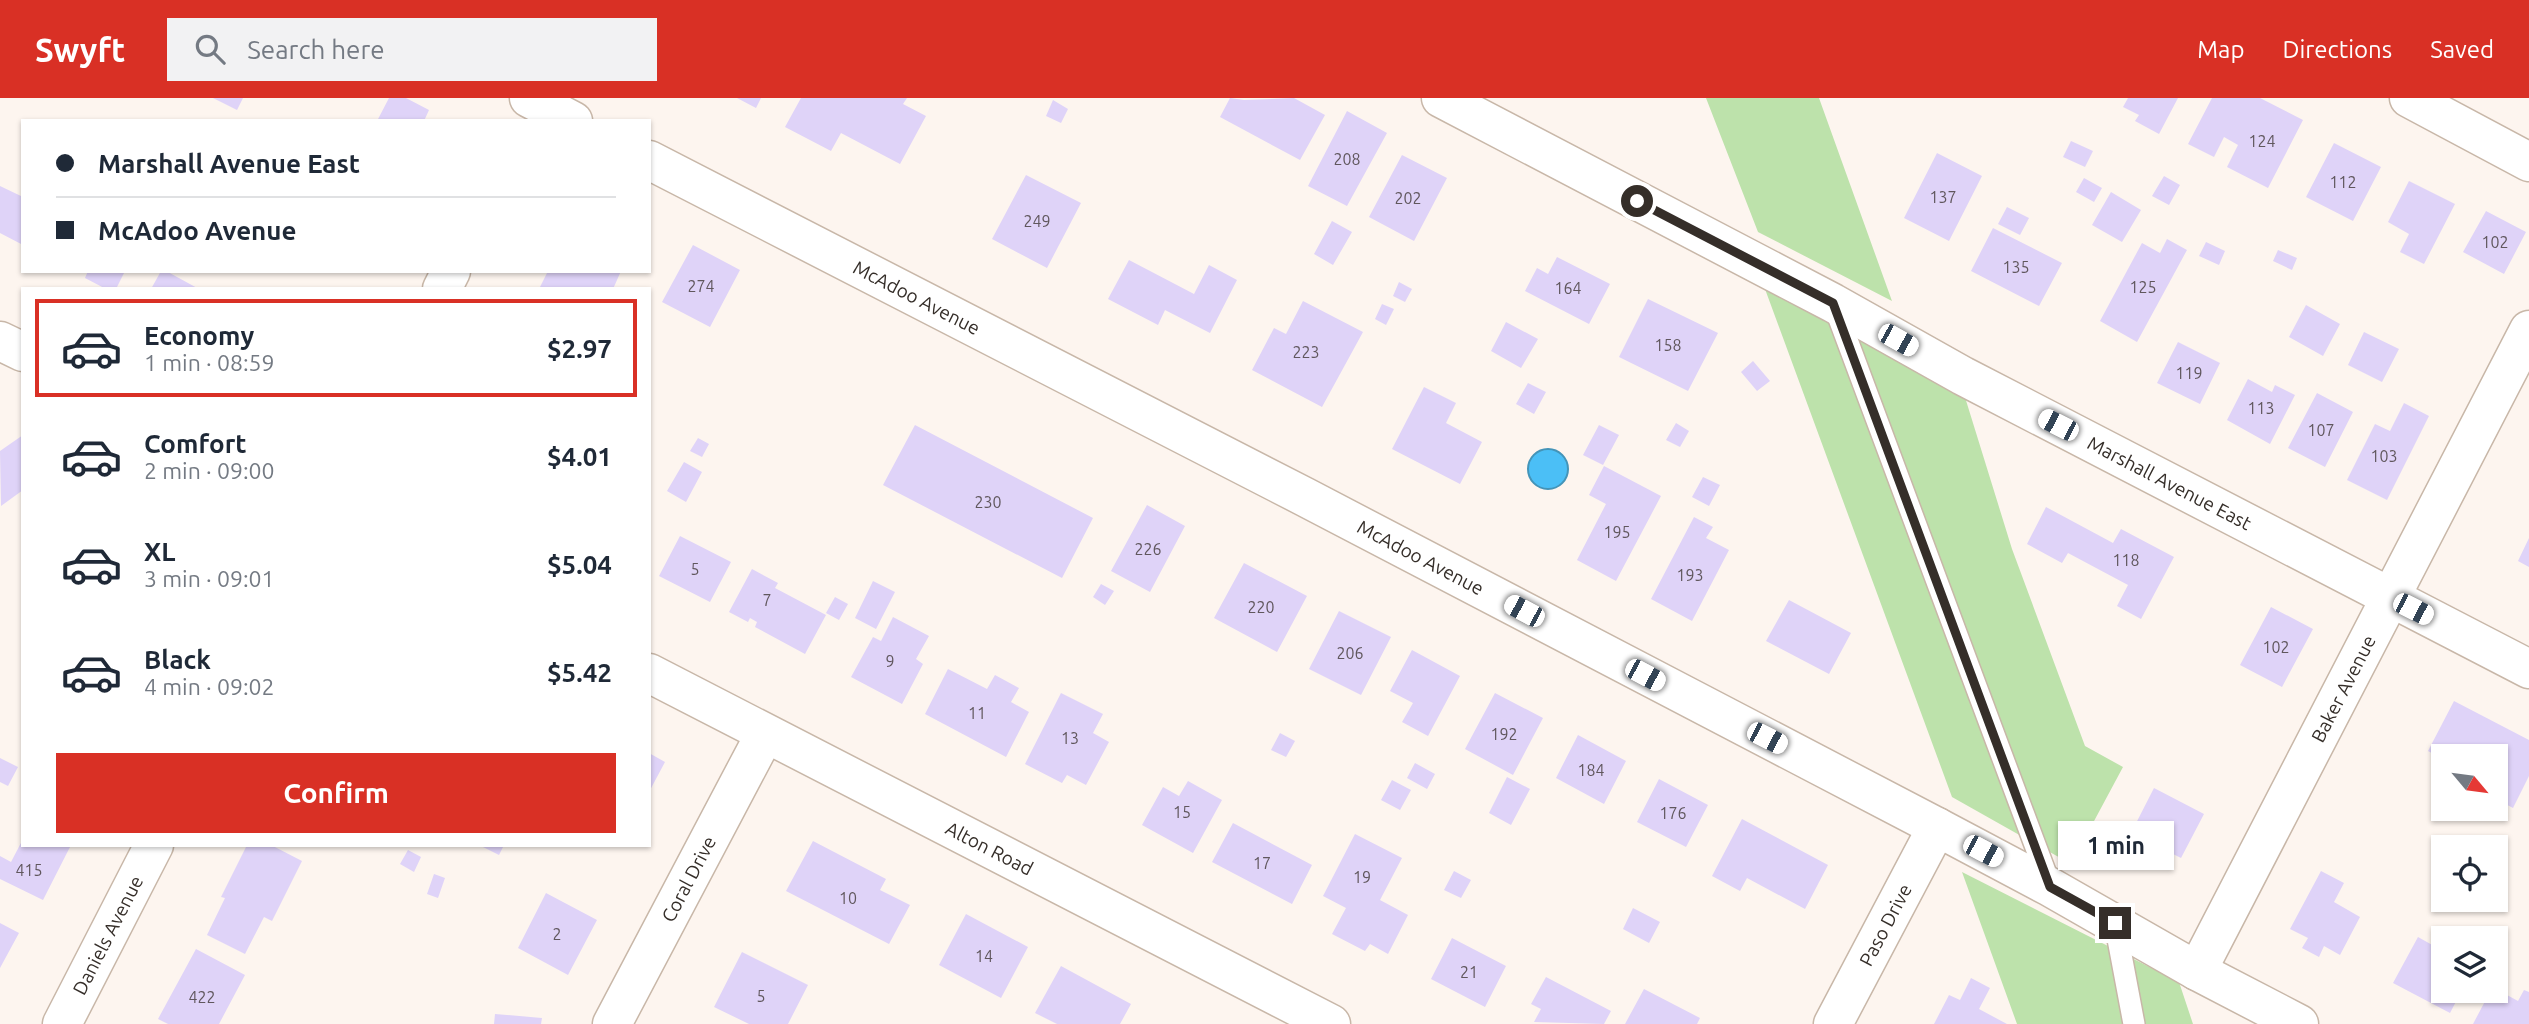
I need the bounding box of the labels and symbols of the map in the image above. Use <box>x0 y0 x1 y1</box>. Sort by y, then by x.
house number: 124 <box>2248 132 2276 150</box>
house number: 208 <box>1333 150 1361 168</box>
house number: 112 <box>2329 173 2357 191</box>
route start <box>1621 185 1653 217</box>
house number: 137 <box>1929 188 1957 206</box>
house number: 202 <box>1394 189 1422 207</box>
house number: 249 <box>1023 212 1051 230</box>
house number: 102 <box>2481 233 2509 251</box>
street label: McAdoo Avenue <box>850 256 984 339</box>
house number: 135 <box>2002 258 2030 276</box>
house number: 274 <box>687 277 715 295</box>
house number: 125 <box>2129 278 2157 296</box>
house number: 164 <box>1554 279 1582 297</box>
car <box>1875 321 1922 359</box>
house number: 158 <box>1654 336 1682 354</box>
house number: 223 <box>1292 343 1320 361</box>
house number: 119 <box>2175 364 2203 382</box>
house number: 113 <box>2247 399 2275 417</box>
car <box>2035 406 2082 444</box>
house number: 107 <box>2307 421 2335 439</box>
street label: Marshall Avenue East <box>2084 431 2256 535</box>
house number: 103 <box>2370 447 2398 465</box>
house number: 230 <box>974 493 1002 511</box>
street label: McAdoo Avenue <box>1354 515 1488 599</box>
house number: 195 <box>1603 523 1631 541</box>
house number: 226 <box>1134 540 1162 558</box>
house number: 118 <box>2112 551 2140 569</box>
house number: 5 <box>690 560 700 578</box>
house number: 193 <box>1676 566 1704 584</box>
car <box>2390 590 2437 628</box>
house number: 7 <box>762 591 772 609</box>
car <box>1501 592 1548 630</box>
house number: 220 <box>1247 598 1275 616</box>
street label: Baker Avenue <box>2307 632 2380 746</box>
house number: 102 <box>2262 638 2290 656</box>
house number: 206 <box>1336 644 1364 662</box>
house number: 9 <box>885 652 895 670</box>
car <box>1622 656 1669 694</box>
house number: 11 <box>968 704 986 722</box>
car <box>1744 719 1791 757</box>
house number: 192 <box>1490 725 1518 743</box>
house number: 13 <box>1061 729 1079 747</box>
north arrow <box>2431 744 2508 821</box>
house number: 184 <box>1577 761 1605 779</box>
house number: 15 <box>1173 803 1191 821</box>
house number: 176 <box>1659 804 1687 822</box>
street label: Alton Road <box>942 817 1037 880</box>
callout: 1 min <box>2057 822 2173 870</box>
street label: Coral Drive <box>657 832 720 926</box>
car <box>1960 832 2007 870</box>
house number: 17 <box>1253 854 1271 872</box>
house number: 415 <box>15 861 43 879</box>
house number: 19 <box>1353 868 1371 886</box>
street label: Daniels Avenue <box>68 872 147 998</box>
street label: Paso Drive <box>1855 880 1916 970</box>
house number: 10 <box>839 889 857 907</box>
route end <box>2099 907 2131 939</box>
house number: 2 <box>552 925 562 943</box>
house number: 14 <box>975 947 993 965</box>
house number: 21 <box>1460 963 1478 981</box>
house number: 5 <box>756 987 766 1005</box>
house number: 422 <box>188 988 216 1006</box>

